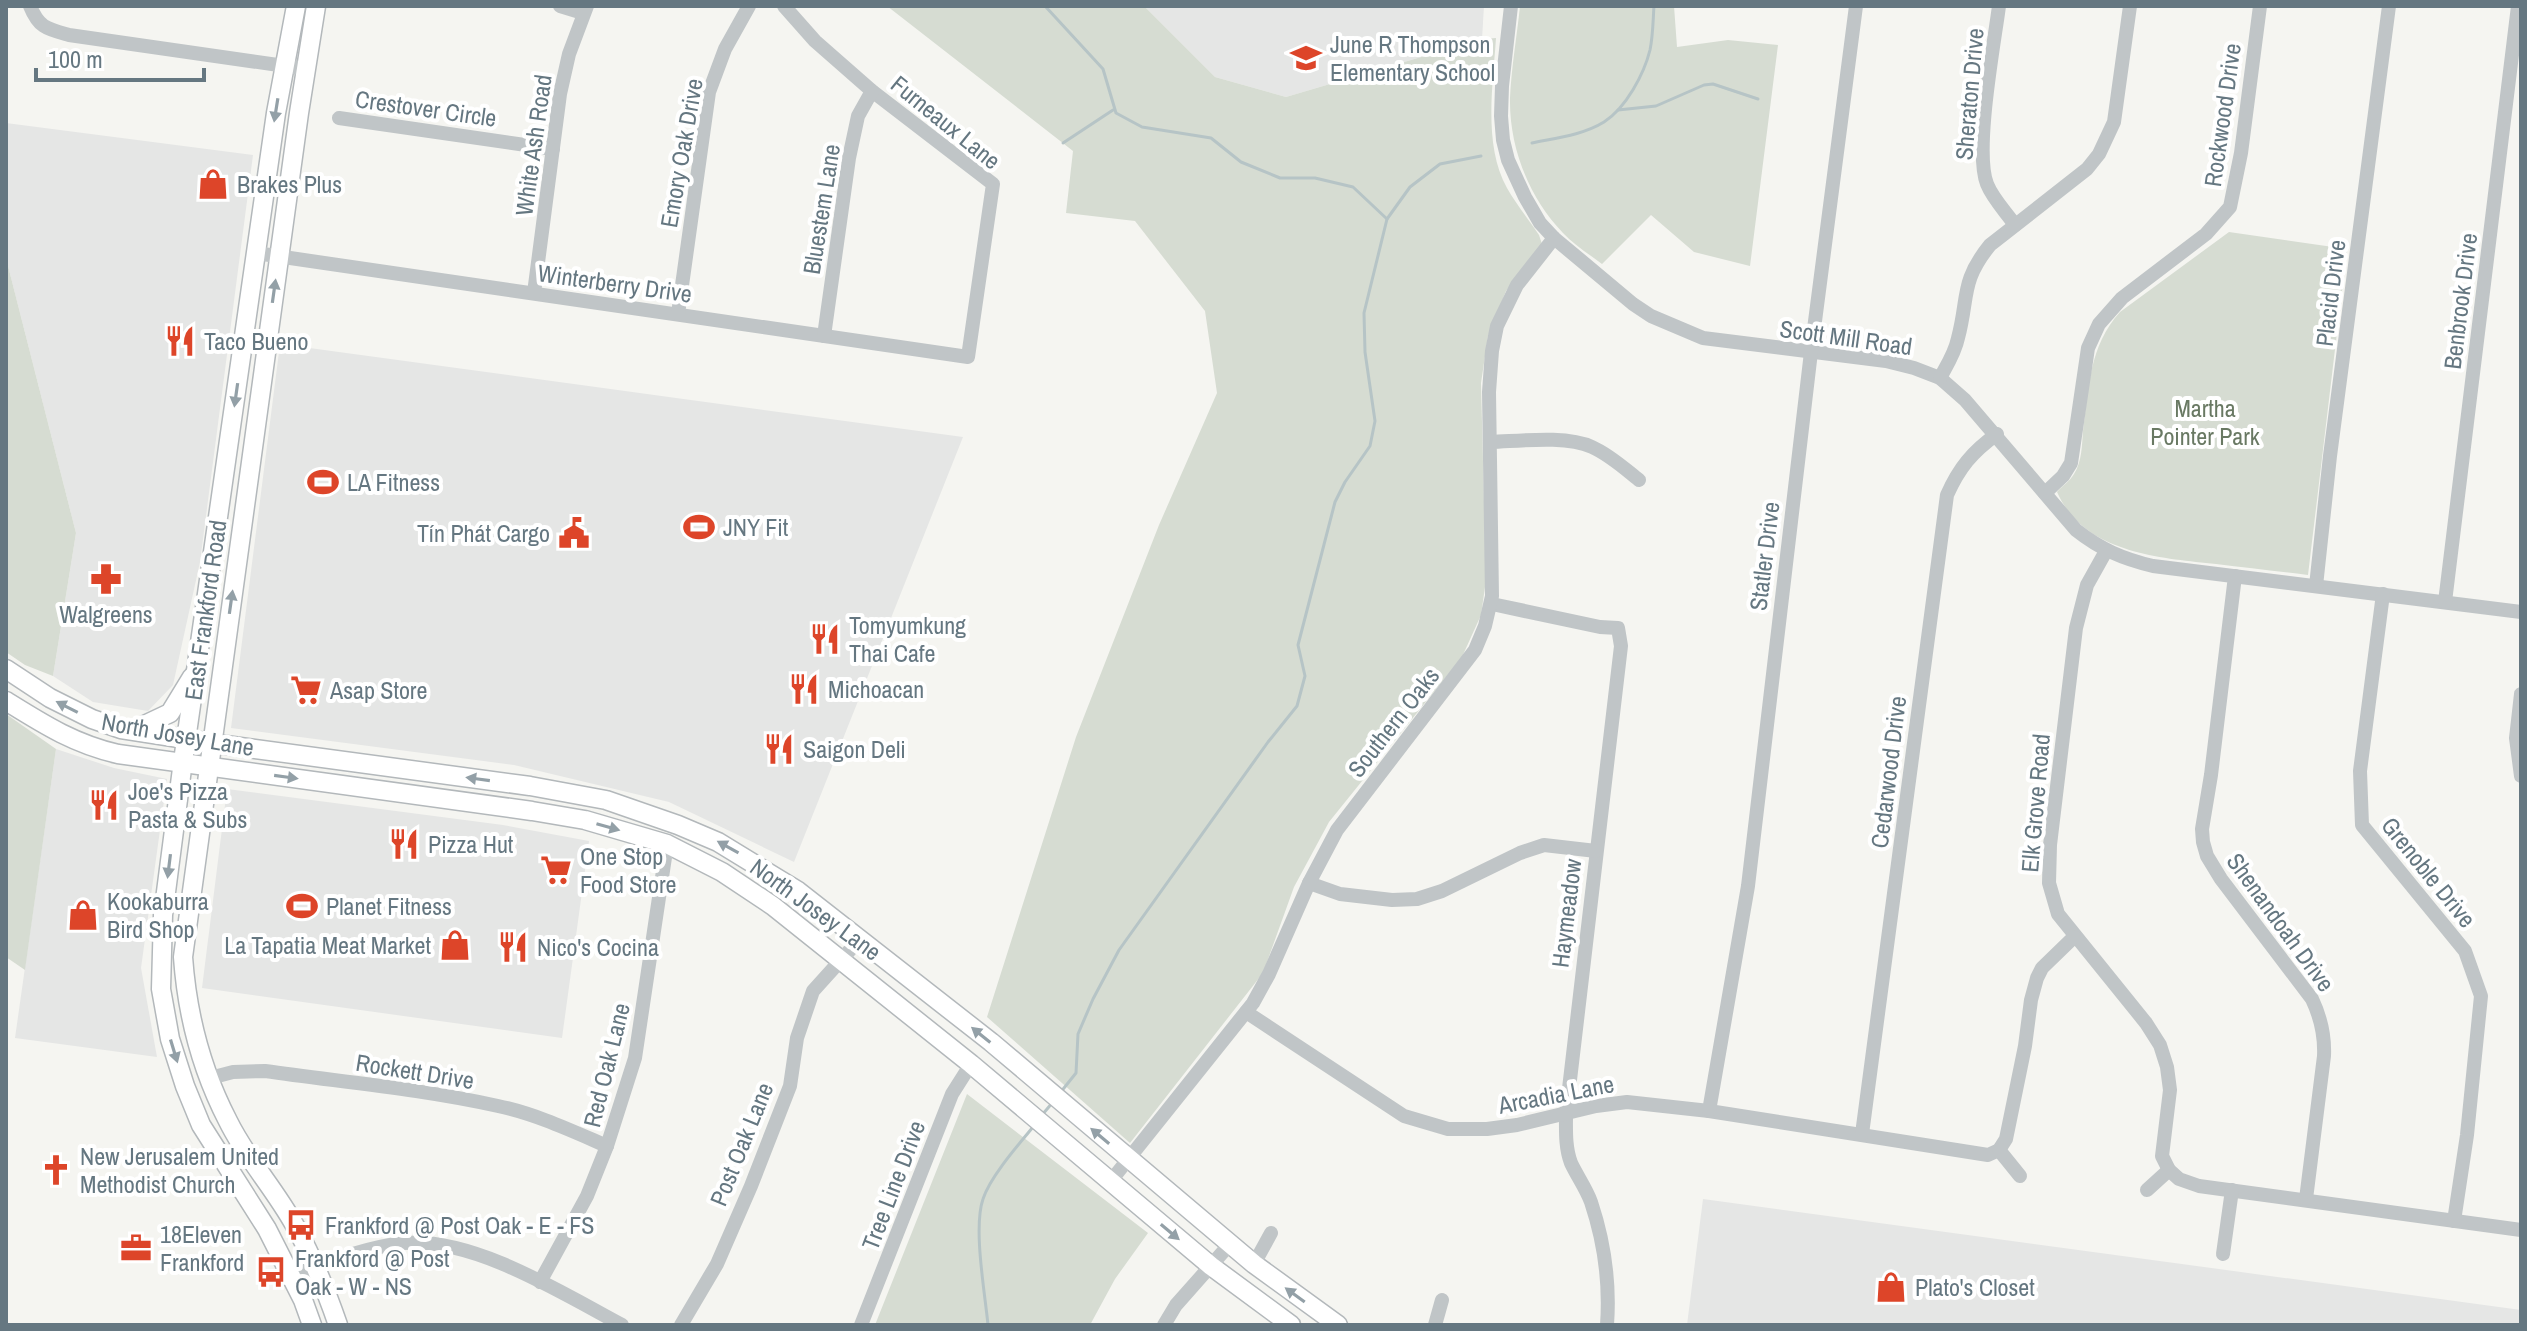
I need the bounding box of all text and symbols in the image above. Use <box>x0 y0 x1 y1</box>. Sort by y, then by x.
street label: Sheraton Drive <box>1947 27 1991 161</box>
place label: June R Thompson Elementary School <box>1330 28 1495 88</box>
scale bar <box>36 32 204 82</box>
school or university icon: June R Thompson Elementary School <box>1289 41 1323 75</box>
street label: Rockwood Drive <box>2196 41 2248 189</box>
text: 100 m <box>48 43 103 75</box>
street label: Furneaux Lane <box>884 68 1008 176</box>
street label: White Ash Road <box>507 72 559 218</box>
street label: Emory Oak Drive <box>652 76 710 230</box>
street label: Crestover Circle <box>353 82 499 134</box>
one-way arrow <box>269 98 282 123</box>
street label: Bluestem Lane <box>795 142 847 276</box>
shop icon: Brakes Plus <box>196 167 230 201</box>
place label: Brakes Plus <box>237 168 342 200</box>
street label: Benbrook Drive <box>2436 231 2484 371</box>
street label: Placid Drive <box>2308 238 2352 348</box>
street label: Winterberry Drive <box>536 256 694 310</box>
one-way arrow <box>268 278 281 303</box>
street label: Scott Mill Road <box>1778 312 1914 362</box>
restaurant icon: Taco Bueno <box>163 324 197 358</box>
place label: Taco Bueno <box>204 325 308 357</box>
one-way arrow <box>229 383 242 408</box>
park label: Martha Pointer Park <box>2150 392 2260 452</box>
sports icon: LA Fitness <box>306 465 340 499</box>
place label: LA Fitness <box>347 466 440 498</box>
street label: Statler Drive <box>1741 500 1787 612</box>
sports icon: JNY Fit <box>682 510 716 544</box>
place label: JNY Fit <box>723 511 789 543</box>
public building icon: Tín Phát Cargo <box>557 516 591 550</box>
place label: Tín Phát Cargo <box>417 517 550 549</box>
street label: East Frankford Road <box>177 518 233 702</box>
pharmacy icon: Walgreens <box>89 562 123 596</box>
one-way arrow <box>225 589 238 614</box>
place label: Walgreens <box>59 598 153 630</box>
place label: Tomyumkung Thai Cafe <box>849 609 966 669</box>
restaurant icon: Tomyumkung Thai Cafe <box>808 622 842 656</box>
street label: Southern Oaks <box>1340 660 1446 784</box>
restaurant icon: Michoacan <box>787 672 821 706</box>
supermarket icon: Asap Store <box>289 673 323 707</box>
place label: Michoacan <box>828 673 924 705</box>
place label: Asap Store <box>329 674 427 706</box>
street label: Cedarwood Drive <box>1863 694 1913 850</box>
one-way arrow <box>56 700 79 713</box>
street label: North Josey Lane <box>99 705 257 763</box>
restaurant icon: Saigon Deli <box>762 732 796 766</box>
street label: Elk Grove Road <box>2013 732 2057 874</box>
place label: Saigon Deli <box>803 733 906 765</box>
one-way arrow <box>274 771 299 784</box>
one-way arrow <box>466 772 491 785</box>
place label: Joe's Pizza Pasta & Subs <box>128 775 247 835</box>
restaurant icon: Joe's Pizza Pasta & Subs <box>87 788 121 822</box>
street label: Grenoble Drive <box>2375 810 2483 934</box>
one-way arrow <box>596 821 620 834</box>
restaurant icon: Pizza Hut <box>387 827 421 861</box>
place label: Pizza Hut <box>428 828 514 860</box>
place label: One Stop Food Store <box>580 840 676 900</box>
one-way arrow <box>716 840 739 854</box>
street label: Shenandoah Drive <box>2220 846 2342 998</box>
street label: North Josey Lane <box>744 851 888 967</box>
supermarket icon: One Stop Food Store <box>539 853 573 887</box>
one-way arrow <box>163 854 176 879</box>
street label: Haymeadow <box>1543 856 1589 969</box>
place label: Kookaburra Bird Shop <box>107 885 209 945</box>
sports icon: Planet Fitness <box>285 889 319 923</box>
place label: Planet Fitness <box>326 890 452 922</box>
shop icon: Kookaburra Bird Shop <box>66 898 100 932</box>
shop icon: La Tapatia Meat Market <box>438 928 472 962</box>
place label: La Tapatia Meat Market <box>224 929 432 961</box>
restaurant icon: Nico's Cocina <box>496 930 530 964</box>
place label: Nico's Cocina <box>537 931 659 963</box>
street label: Red Oak Lane <box>575 1000 637 1130</box>
one-way arrow <box>971 1027 991 1044</box>
one-way arrow <box>168 1039 181 1063</box>
street label: Rockett Drive <box>354 1046 476 1096</box>
street label: Arcadia Lane <box>1495 1067 1617 1121</box>
street label: Post Oak Lane <box>702 1078 780 1210</box>
street label: Tree Line Drive <box>854 1116 932 1254</box>
one-way arrow <box>1091 1128 1111 1145</box>
place label: New Jerusalem United Methodist Church <box>80 1140 279 1200</box>
church icon: New Jerusalem United Methodist Church <box>39 1153 73 1187</box>
bus stop icon: Frankford @ Post Oak - E - FS <box>284 1208 318 1242</box>
place label: Frankford @ Post Oak - E - FS <box>325 1209 594 1241</box>
place label: 18Eleven Frankford <box>160 1218 244 1278</box>
one-way arrow <box>1159 1223 1179 1240</box>
office icon: 18Eleven Frankford <box>119 1231 153 1265</box>
place label: Frankford @ Post Oak - W - NS <box>295 1242 450 1302</box>
bus stop icon: Frankford @ Post Oak - W - NS <box>254 1255 288 1289</box>
shop icon: Plato's Closet <box>1874 1270 1908 1304</box>
place label: Plato's Closet <box>1915 1271 2035 1303</box>
one-way arrow <box>1285 1287 1305 1303</box>

